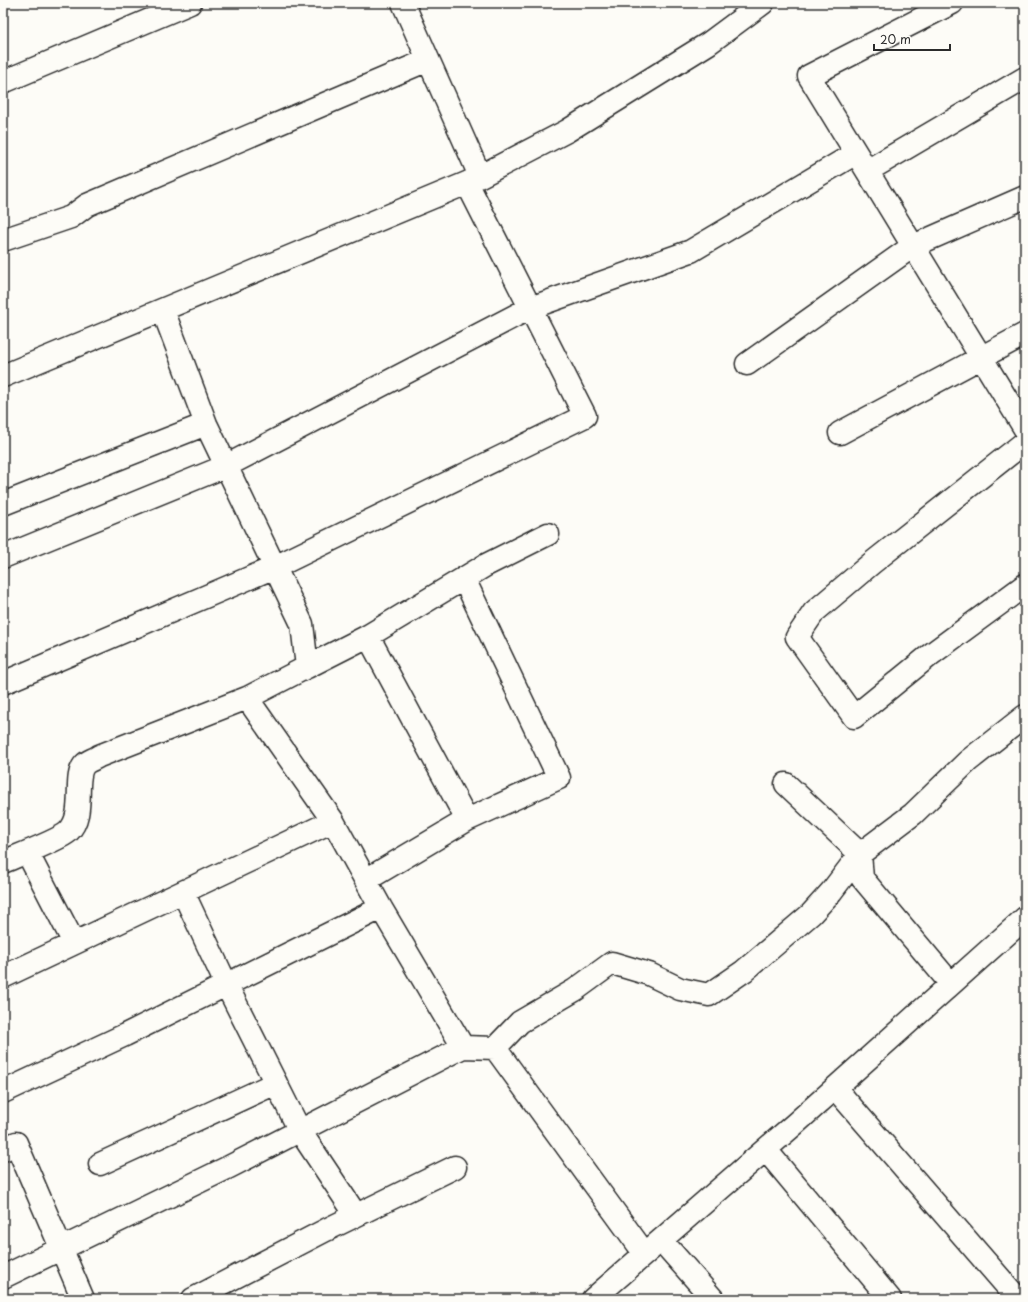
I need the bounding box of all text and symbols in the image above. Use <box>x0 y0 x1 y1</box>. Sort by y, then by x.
scale bar <box>874 26 950 52</box>
text: 20 m <box>880 30 911 48</box>

